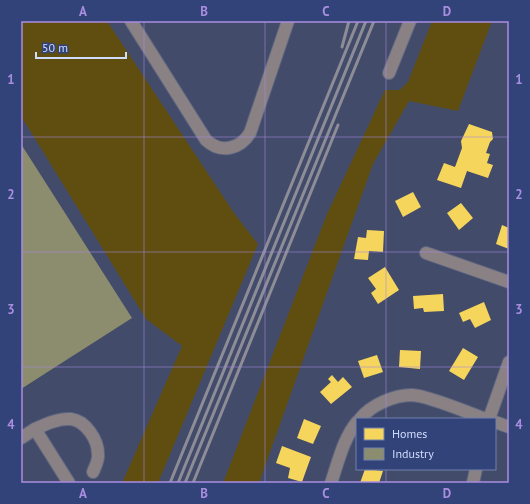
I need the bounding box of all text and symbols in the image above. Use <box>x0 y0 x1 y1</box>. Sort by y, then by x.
text: A <box>79 3 87 20</box>
text: B <box>200 3 208 20</box>
text: C <box>322 3 330 20</box>
text: D <box>443 3 451 20</box>
scale bar <box>36 34 126 60</box>
text: 50 m <box>42 40 68 55</box>
text: 1 <box>7 71 15 88</box>
text: 1 <box>515 71 523 88</box>
text: 2 <box>7 186 15 203</box>
text: 2 <box>515 186 523 203</box>
text: 3 <box>7 301 15 318</box>
text: 3 <box>515 301 523 318</box>
text: 4 <box>7 416 15 433</box>
text: 4 <box>515 416 523 433</box>
legend <box>356 418 496 470</box>
text: Homes <box>392 426 427 441</box>
text: Industry <box>392 446 434 461</box>
text: A <box>79 485 87 502</box>
text: B <box>200 485 208 502</box>
text: C <box>322 485 330 502</box>
text: D <box>443 485 451 502</box>

